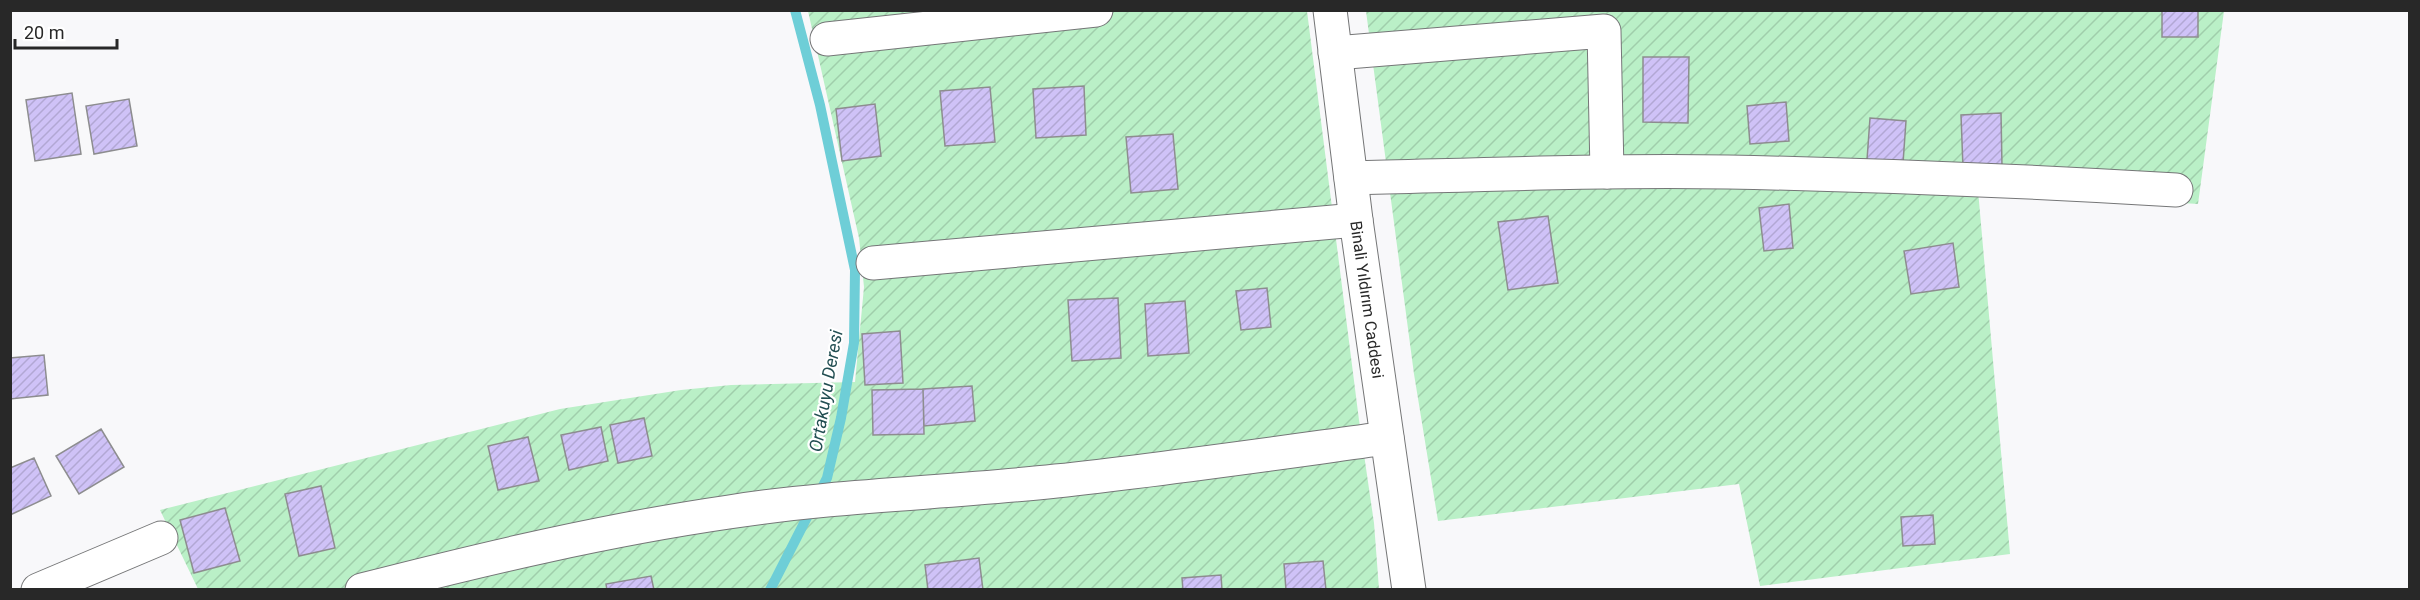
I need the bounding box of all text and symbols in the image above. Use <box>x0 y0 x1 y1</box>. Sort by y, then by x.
scale bar <box>15 12 117 50</box>
text: 20 m <box>24 22 64 43</box>
street label: Binali Yıldırım Caddesi <box>1346 220 1388 380</box>
water label: Ortakuyu Deresi <box>804 328 847 453</box>

